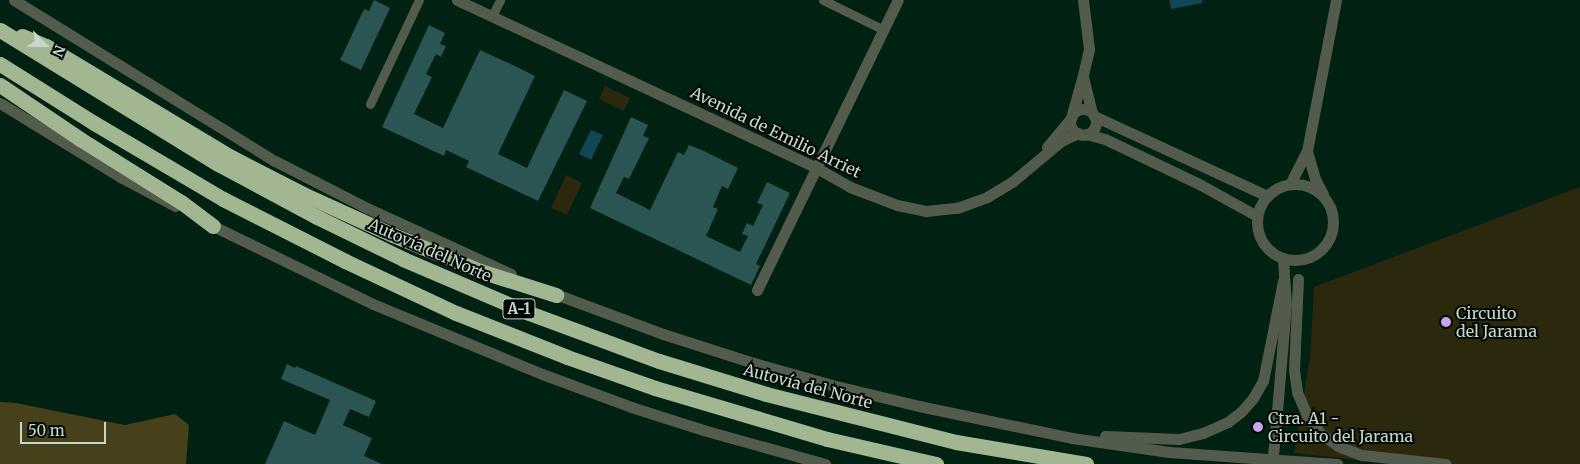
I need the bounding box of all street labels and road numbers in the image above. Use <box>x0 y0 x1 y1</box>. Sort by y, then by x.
street label: Avenida de Emilio Arriet <box>688 82 864 182</box>
street label: Autovía del Norte <box>366 214 494 286</box>
road number: A-1 <box>502 296 536 322</box>
street label: Autovía del Norte <box>741 360 875 412</box>

